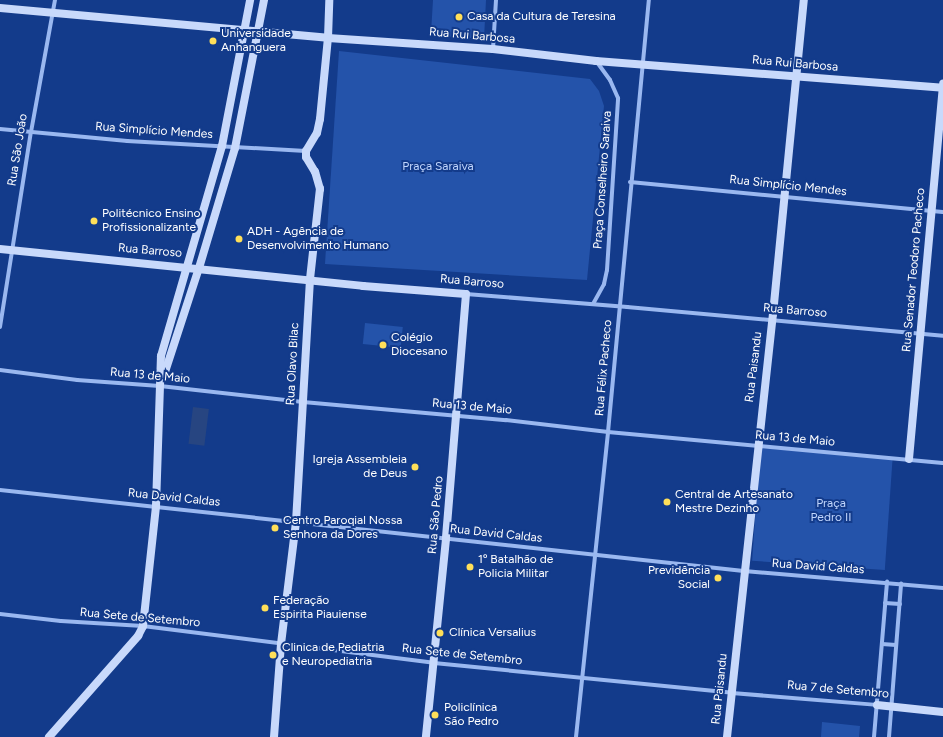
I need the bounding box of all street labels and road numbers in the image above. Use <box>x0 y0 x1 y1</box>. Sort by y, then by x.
street label: Rua Rui Barbosa <box>428 25 516 47</box>
street label: Rua Rui Barbosa <box>751 53 839 75</box>
street label: Praça Conselheiro Saraiva <box>591 110 615 250</box>
street label: Rua São João <box>5 113 31 187</box>
street label: Rua Simplício Mendes <box>95 120 213 142</box>
street label: Rua Simplício Mendes <box>729 173 847 199</box>
street label: Rua Senador Teodoro Pacheco <box>900 187 928 353</box>
street label: Rua Barroso <box>117 241 183 261</box>
street label: Rua Barroso <box>439 272 505 292</box>
street label: Rua Barroso <box>762 301 828 321</box>
street label: Rua Félix Pacheco <box>593 319 615 417</box>
street label: Rua Olavo Bilac <box>284 322 302 406</box>
street label: Rua Paisandu <box>743 331 765 403</box>
street label: Rua 13 de Maio <box>109 365 191 387</box>
street label: Rua 13 de Maio <box>431 396 513 418</box>
street label: Rua 13 de Maio <box>754 428 836 450</box>
street label: Rua São Pedro <box>425 475 447 555</box>
street label: Rua David Caldas <box>127 486 221 510</box>
street label: Rua David Caldas <box>449 522 543 546</box>
street label: Rua David Caldas <box>771 557 865 577</box>
street label: Rua Sete de Setembro <box>79 606 201 630</box>
street label: Rua Sete de Setembro <box>401 642 523 668</box>
street label: Rua Paisandu <box>709 653 731 725</box>
street label: Rua 7 de Setembro <box>786 678 890 702</box>

